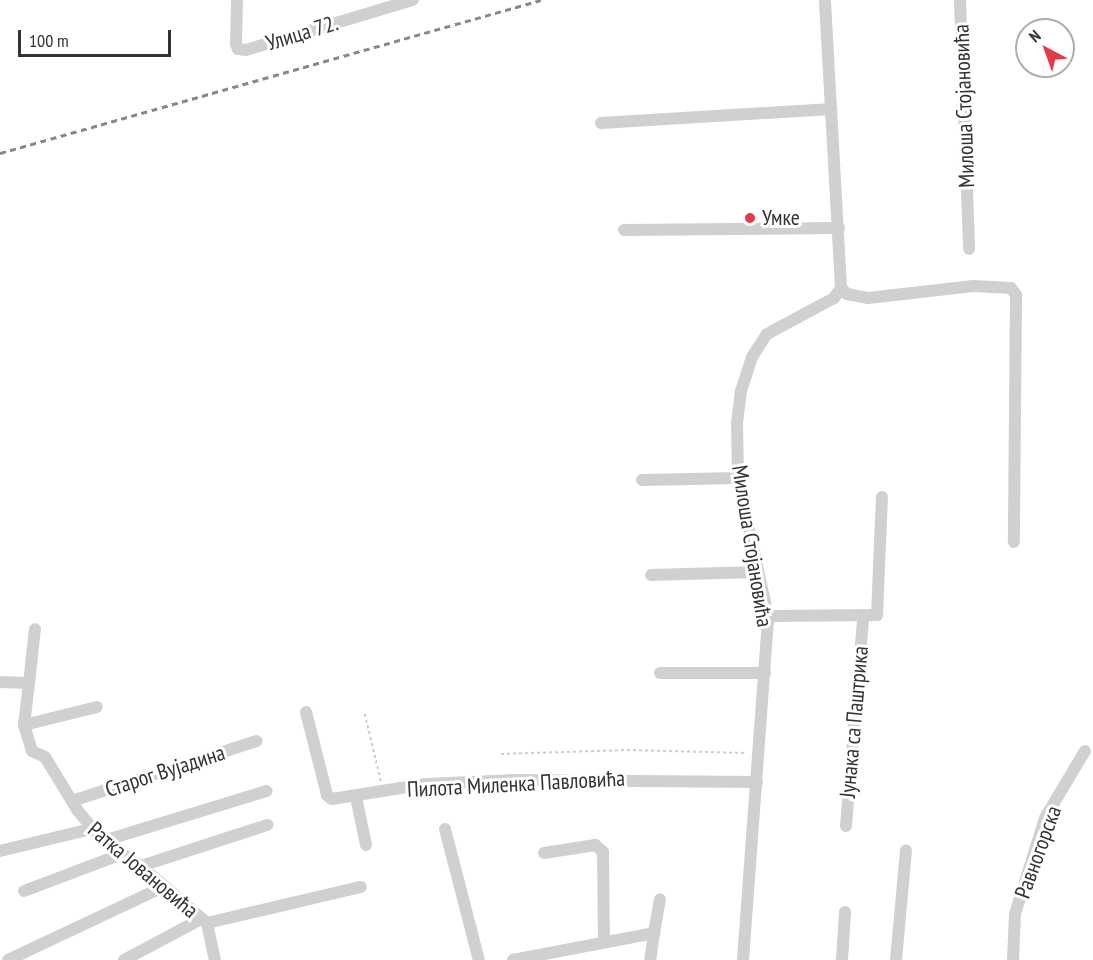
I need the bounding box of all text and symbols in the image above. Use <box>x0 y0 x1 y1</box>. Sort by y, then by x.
street label: Улица 72. <box>263 10 341 56</box>
scale bar <box>21 18 174 56</box>
north arrow <box>1015 18 1075 78</box>
street label: Милоша Стојановића <box>948 24 980 188</box>
text: N <box>1025 26 1044 46</box>
text: 100 m <box>29 29 69 52</box>
place label: Умке <box>762 205 800 231</box>
marker: Умке <box>743 211 757 225</box>
street label: Милоша Стојановића <box>726 463 778 629</box>
street label: Јунака са Паштрика <box>834 645 874 799</box>
street label: Старог Вујадина <box>102 739 228 803</box>
street label: Пилота Миленка Павловића <box>406 765 626 803</box>
street label: Равногорска <box>1009 802 1067 902</box>
street label: Ратка Јовановића <box>83 816 203 924</box>

